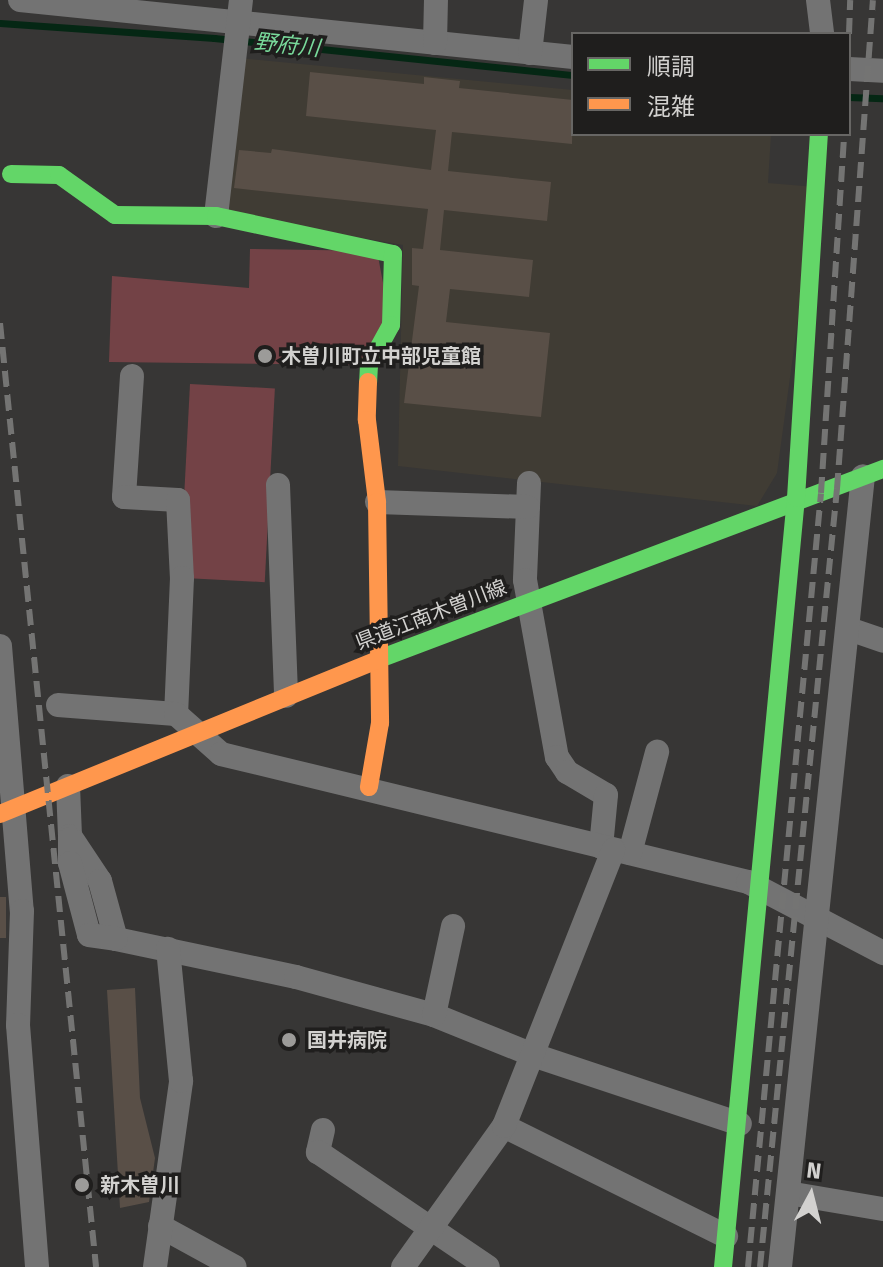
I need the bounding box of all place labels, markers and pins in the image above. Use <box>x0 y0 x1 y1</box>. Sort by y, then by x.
place label: 木曽川町立中部児童館 <box>281 344 481 368</box>
marker: 木曽川町立中部児童館 <box>256 347 274 365</box>
place label: 国井病院 <box>307 1028 387 1052</box>
marker: 国井病院 <box>278 1029 300 1051</box>
place label: 新木曽川 <box>100 1173 180 1197</box>
marker: 新木曽川 <box>71 1174 93 1196</box>

